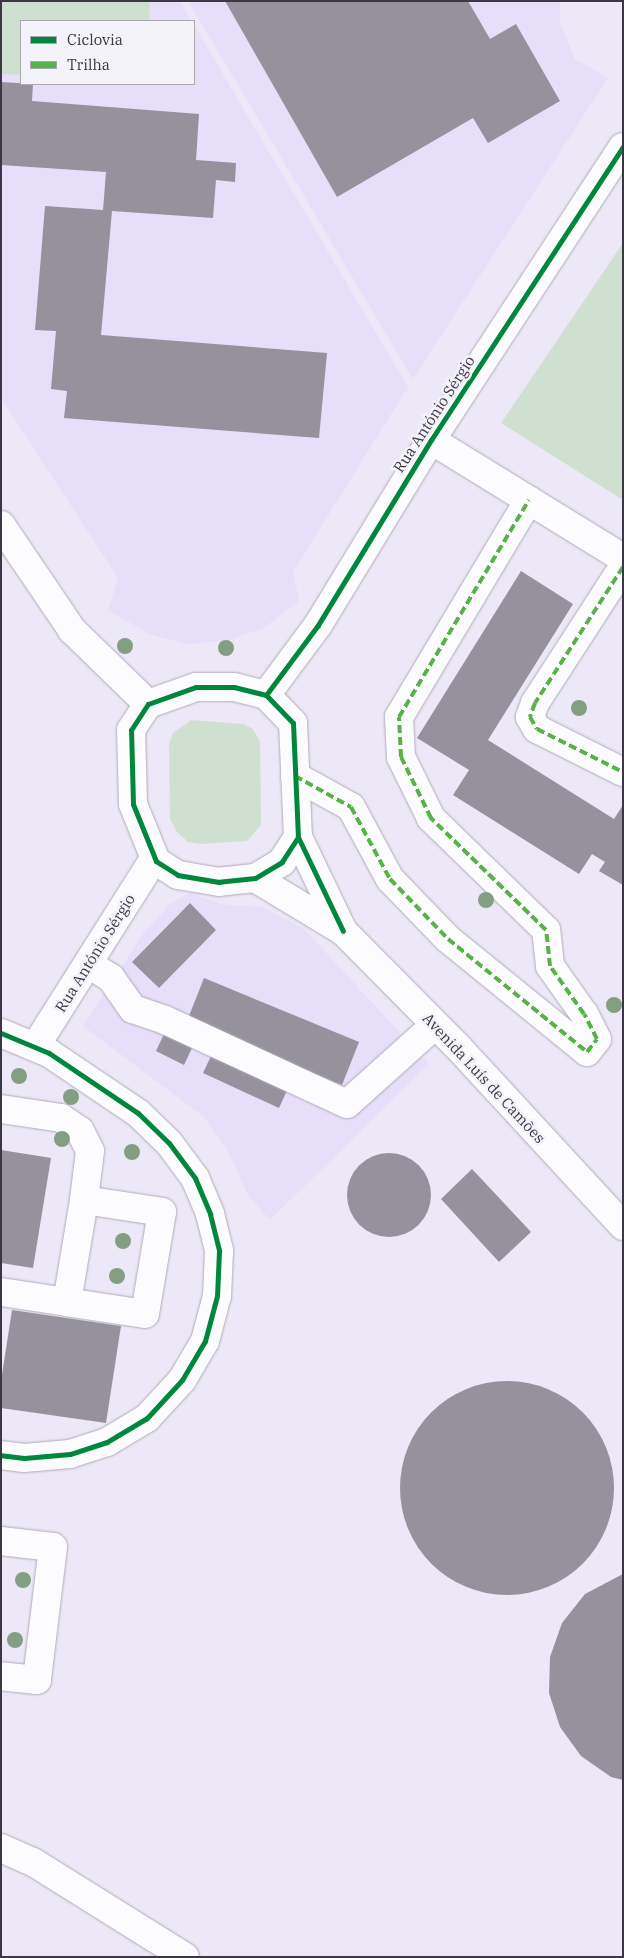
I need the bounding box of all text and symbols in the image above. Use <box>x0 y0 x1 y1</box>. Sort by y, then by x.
legend <box>20 20 195 85</box>
text: Ciclovia <box>67 30 123 49</box>
text: Trilha <box>67 55 110 74</box>
street label: Rua António Sérgio <box>390 352 478 476</box>
street label: Rua António Sérgio <box>51 891 139 1015</box>
street label: Avenida Luís de Camões <box>419 1009 549 1147</box>

